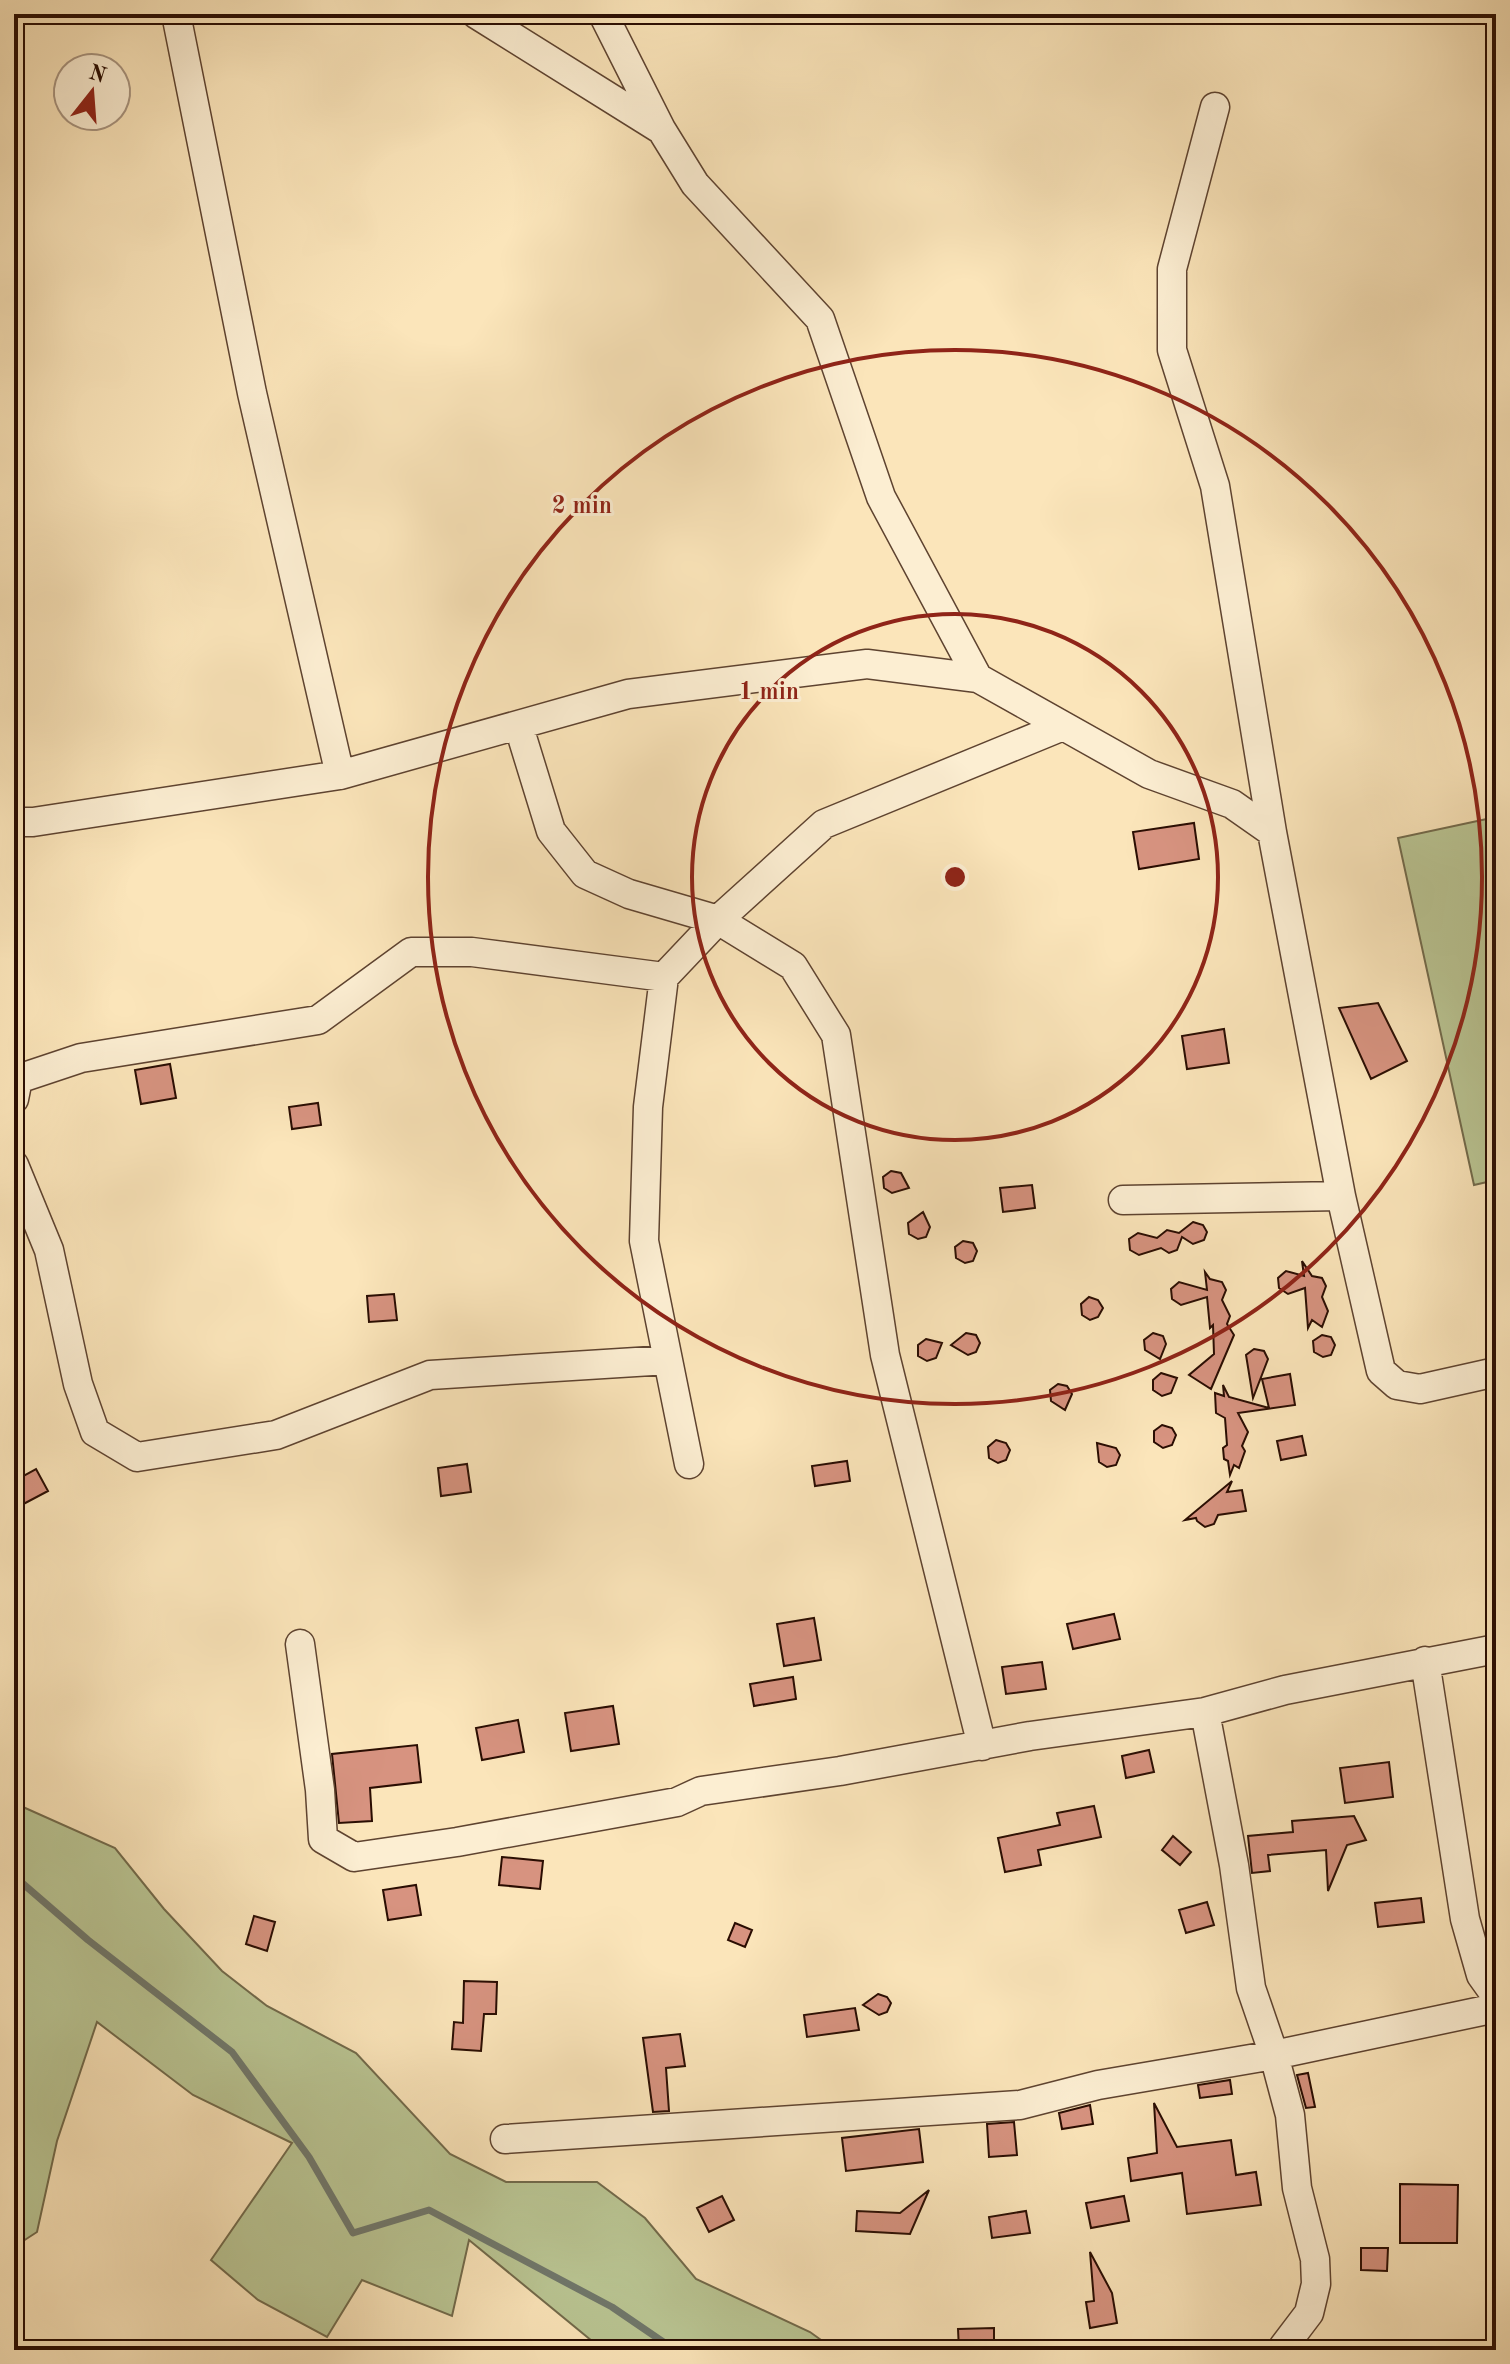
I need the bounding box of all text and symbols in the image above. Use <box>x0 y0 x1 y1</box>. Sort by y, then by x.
north arrow <box>52 52 132 132</box>
text: N <box>86 62 109 88</box>
text: 2 min <box>552 495 612 519</box>
text: 1 min <box>739 681 799 705</box>
centre of rings <box>941 863 969 891</box>

